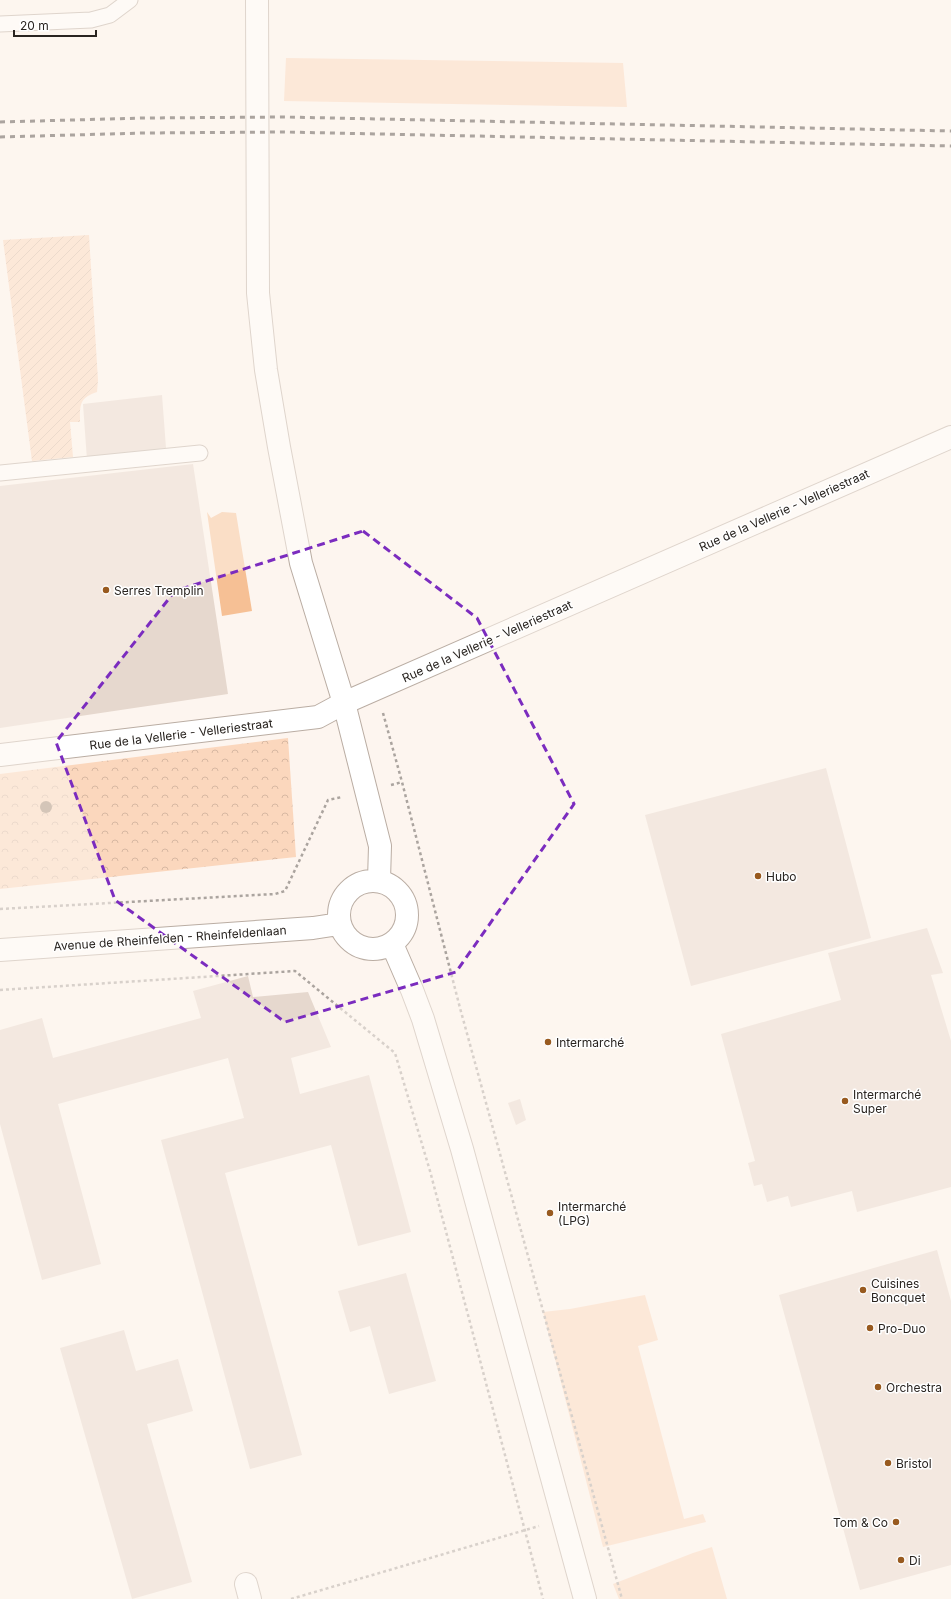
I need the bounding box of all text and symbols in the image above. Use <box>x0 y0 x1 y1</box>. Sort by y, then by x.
scale bar <box>14 12 96 38</box>
text: 20 m <box>20 18 49 33</box>
street label: Rue de la Vellerie - Velleriestraat <box>697 466 871 554</box>
place label: Serres Tremplin <box>114 583 204 598</box>
marker: Serres Tremplin <box>101 585 111 595</box>
street label: Rue de la Vellerie - Velleriestraat <box>400 597 574 685</box>
street label: Rue de la Vellerie - Velleriestraat <box>89 715 274 753</box>
place label: Hubo <box>766 869 797 884</box>
marker: Hubo <box>753 871 763 881</box>
street label: Avenue de Rheinfelden - Rheinfeldenlaan <box>53 922 287 954</box>
place label: Intermarché <box>556 1035 624 1050</box>
marker: Intermarché <box>543 1037 553 1047</box>
place label: Intermarché Super <box>853 1087 921 1116</box>
marker: Intermarché Super <box>840 1096 850 1106</box>
place label: Intermarché (LPG) <box>558 1199 626 1228</box>
marker: Intermarché (LPG) <box>545 1208 555 1218</box>
place label: Cuisines Boncquet <box>871 1276 925 1305</box>
marker: Cuisines Boncquet <box>858 1285 868 1295</box>
place label: Pro-Duo <box>878 1321 926 1336</box>
marker: Pro-Duo <box>865 1323 875 1333</box>
place label: Orchestra <box>886 1380 942 1395</box>
marker: Orchestra <box>873 1382 883 1392</box>
place label: Bristol <box>896 1456 932 1471</box>
marker: Bristol <box>883 1458 893 1468</box>
place label: Tom & Co <box>833 1515 888 1530</box>
marker: Tom & Co <box>891 1517 901 1527</box>
place label: Di <box>909 1553 921 1568</box>
marker: Di <box>896 1555 906 1565</box>

